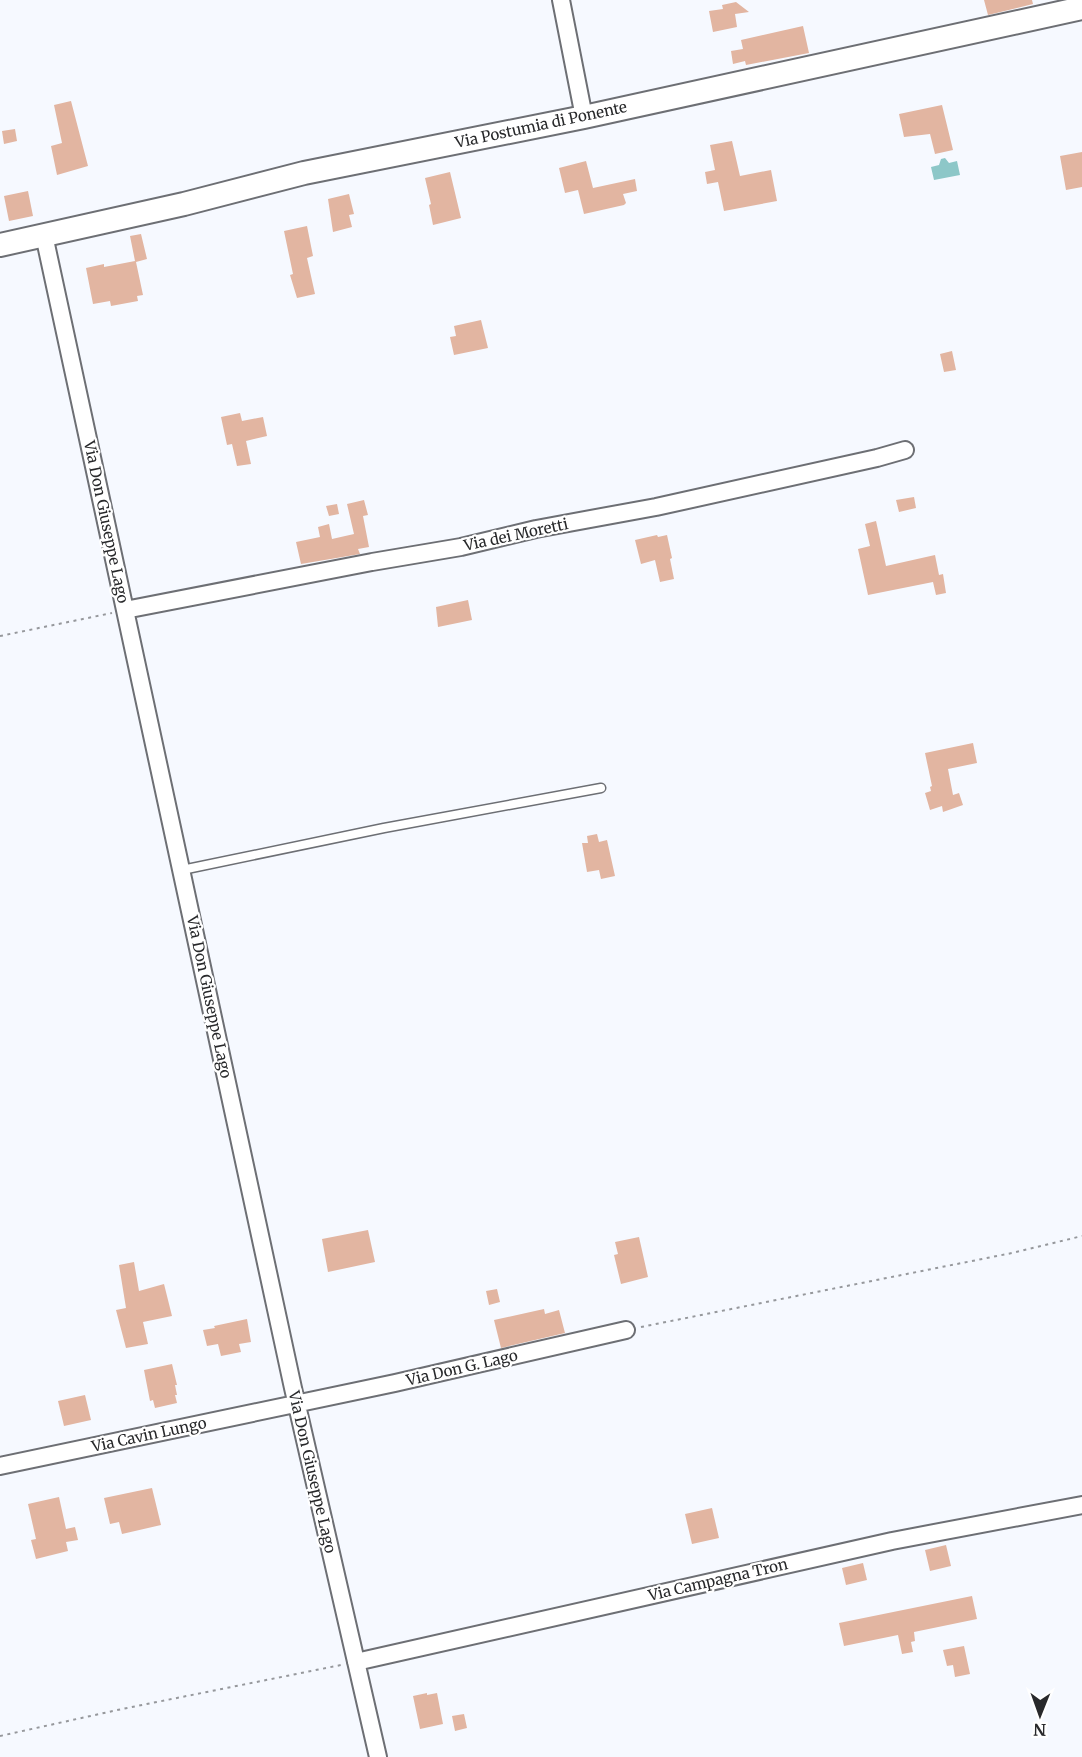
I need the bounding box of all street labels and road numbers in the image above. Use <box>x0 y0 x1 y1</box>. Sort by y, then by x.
street label: Via Postumia di Ponente <box>452 97 629 152</box>
street label: Via Don Giuseppe Lago <box>80 438 133 605</box>
street label: Via dei Moretti <box>461 514 570 555</box>
street label: Via Don Giuseppe Lago <box>183 913 236 1080</box>
street label: Via Don G. Lago <box>403 1345 520 1390</box>
street label: Via Don Giuseppe Lago <box>284 1388 340 1555</box>
street label: Via Cavin Lungo <box>89 1413 208 1456</box>
street label: Via Campagna Tron <box>645 1554 790 1605</box>

